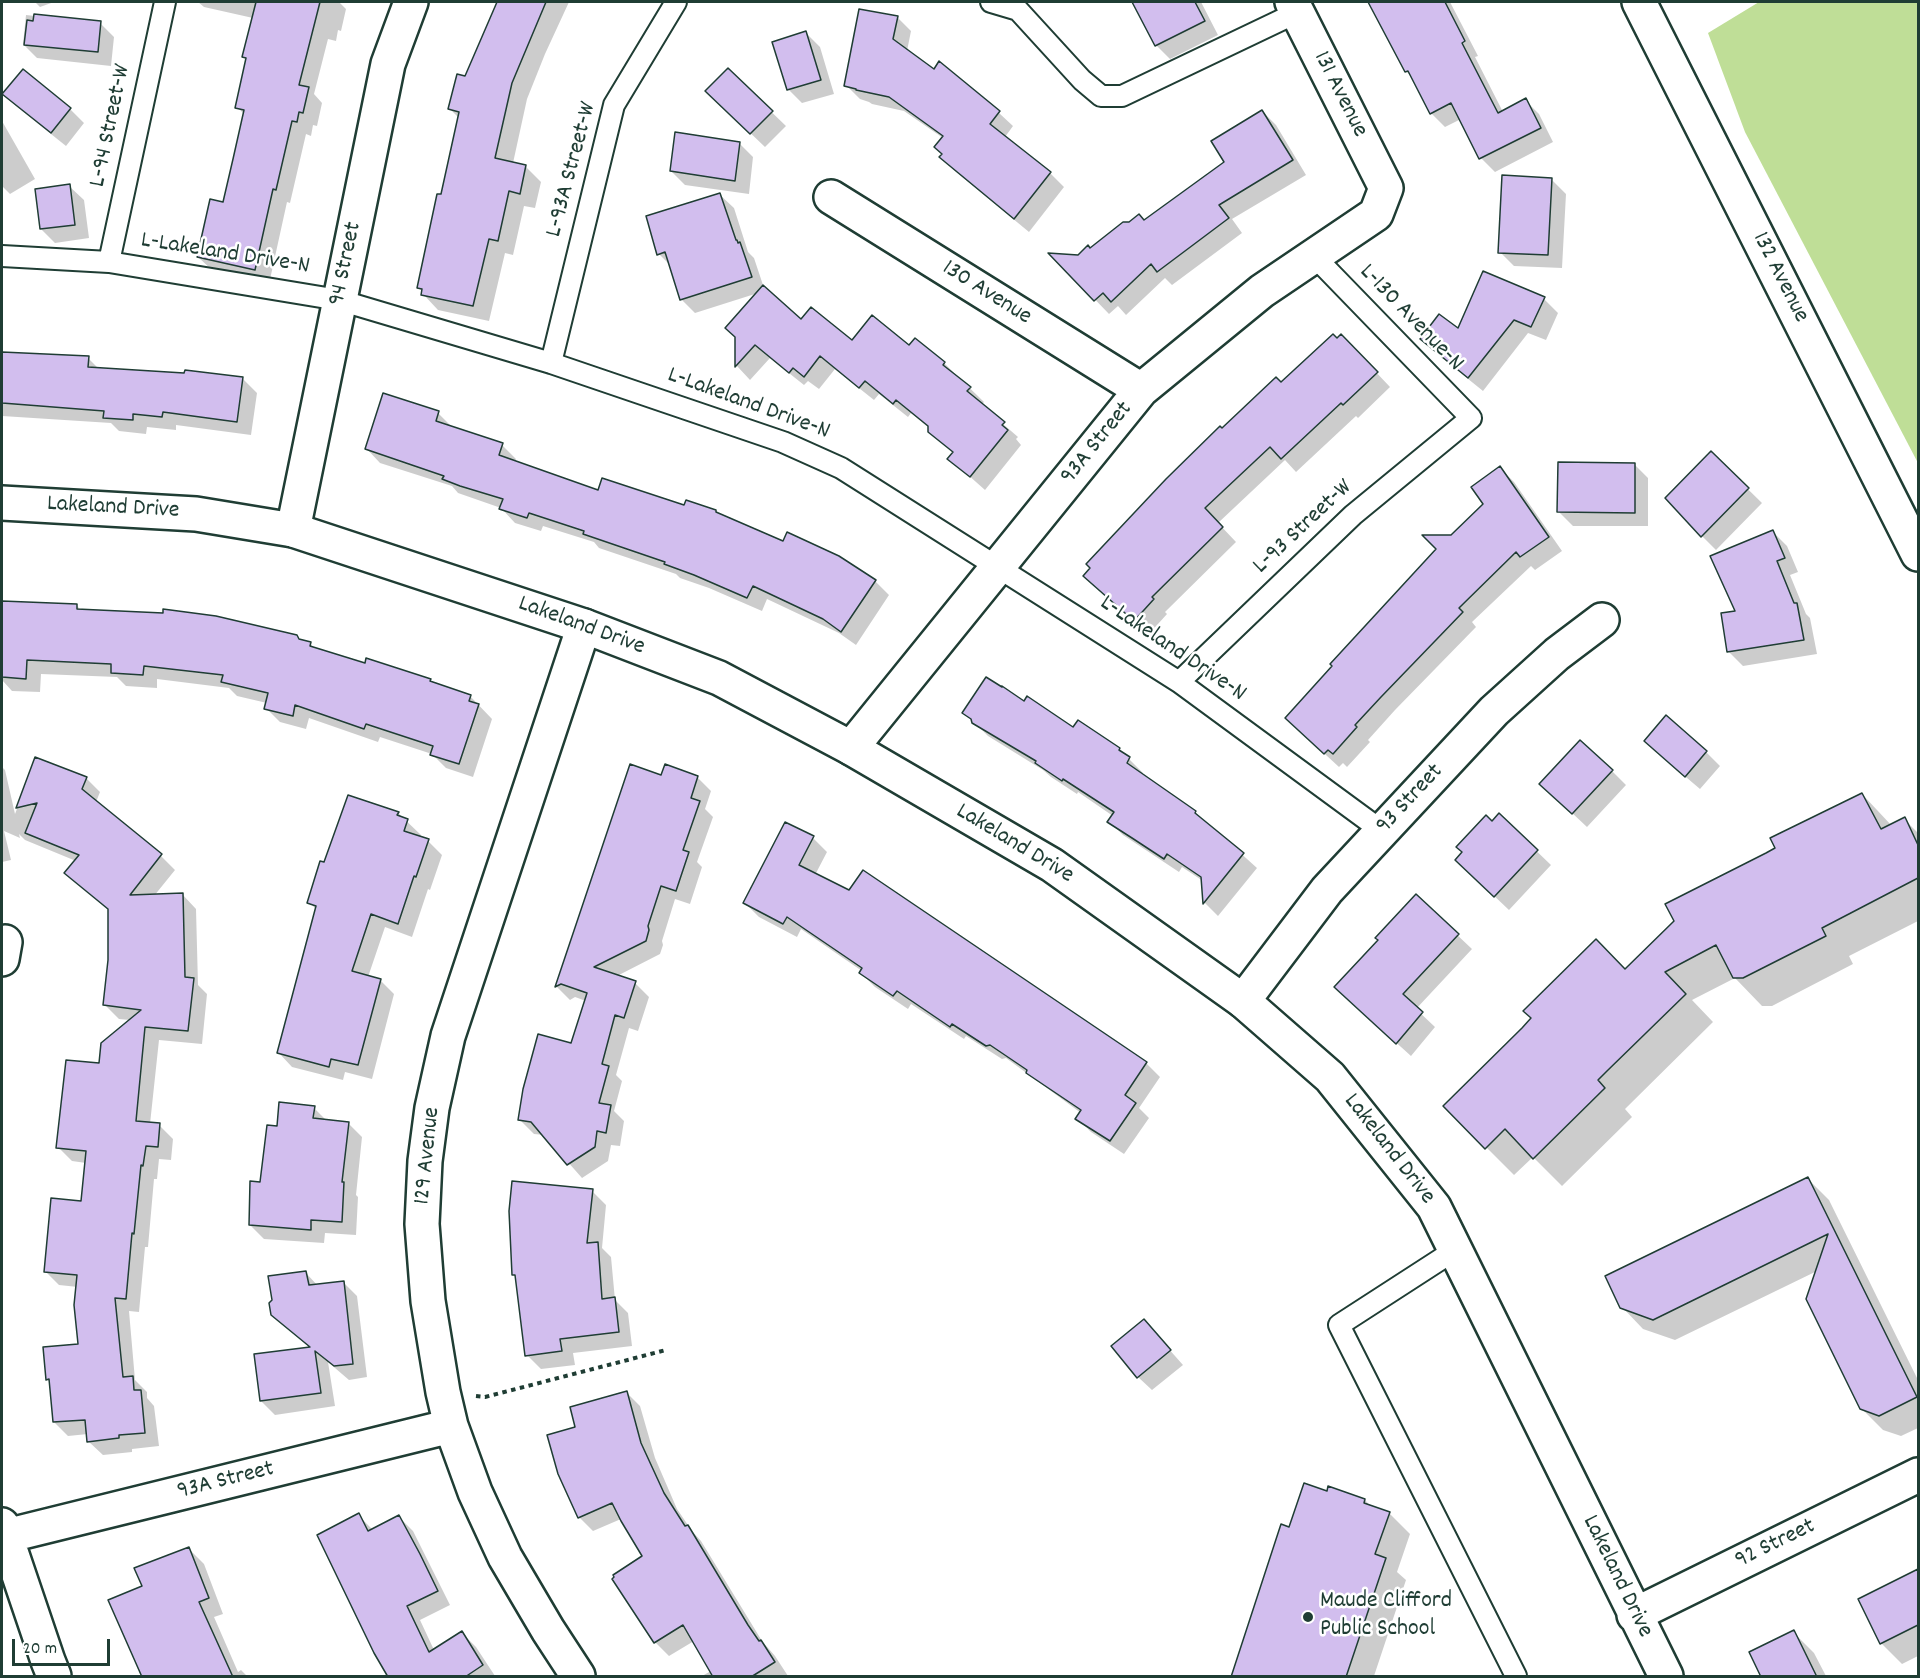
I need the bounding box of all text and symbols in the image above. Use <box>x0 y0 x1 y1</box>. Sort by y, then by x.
street label: 131 Avenue <box>1305 47 1373 143</box>
street label: L-94 Street-W <box>85 62 139 190</box>
street label: L-93A Street-W <box>541 99 605 241</box>
street label: 94 Street <box>324 220 370 308</box>
street label: L-Lakeland Drive-N <box>138 227 312 283</box>
street label: 132 Avenue <box>1744 228 1814 328</box>
street label: 130 Avenue <box>936 255 1036 333</box>
street label: L-130 Avenue-N <box>1352 259 1468 379</box>
street label: L-Lakeland Drive-N <box>663 362 833 448</box>
street label: 93A Street <box>1056 397 1140 491</box>
street label: L-93 Street-W <box>1248 475 1360 581</box>
street label: Lakeland Drive <box>46 491 180 527</box>
street label: L-Lakeland Drive-N <box>1093 590 1251 710</box>
street label: Lakeland Drive <box>514 591 648 663</box>
street label: 93 Street <box>1371 759 1451 841</box>
street label: Lakeland Drive <box>950 799 1078 891</box>
street label: Lakeland Drive <box>1336 1089 1440 1211</box>
street label: 129 Avenue <box>410 1106 448 1206</box>
street label: 93A Street <box>175 1456 277 1508</box>
street label: Lakeland Drive <box>1574 1511 1658 1643</box>
street label: 92 Street <box>1731 1513 1821 1577</box>
place label: Maude Clifford Public School <box>1320 1589 1452 1645</box>
marker: Maude Clifford Public School <box>1301 1610 1315 1624</box>
scale bar <box>15 1627 112 1665</box>
text: 20 m <box>23 1637 57 1662</box>

